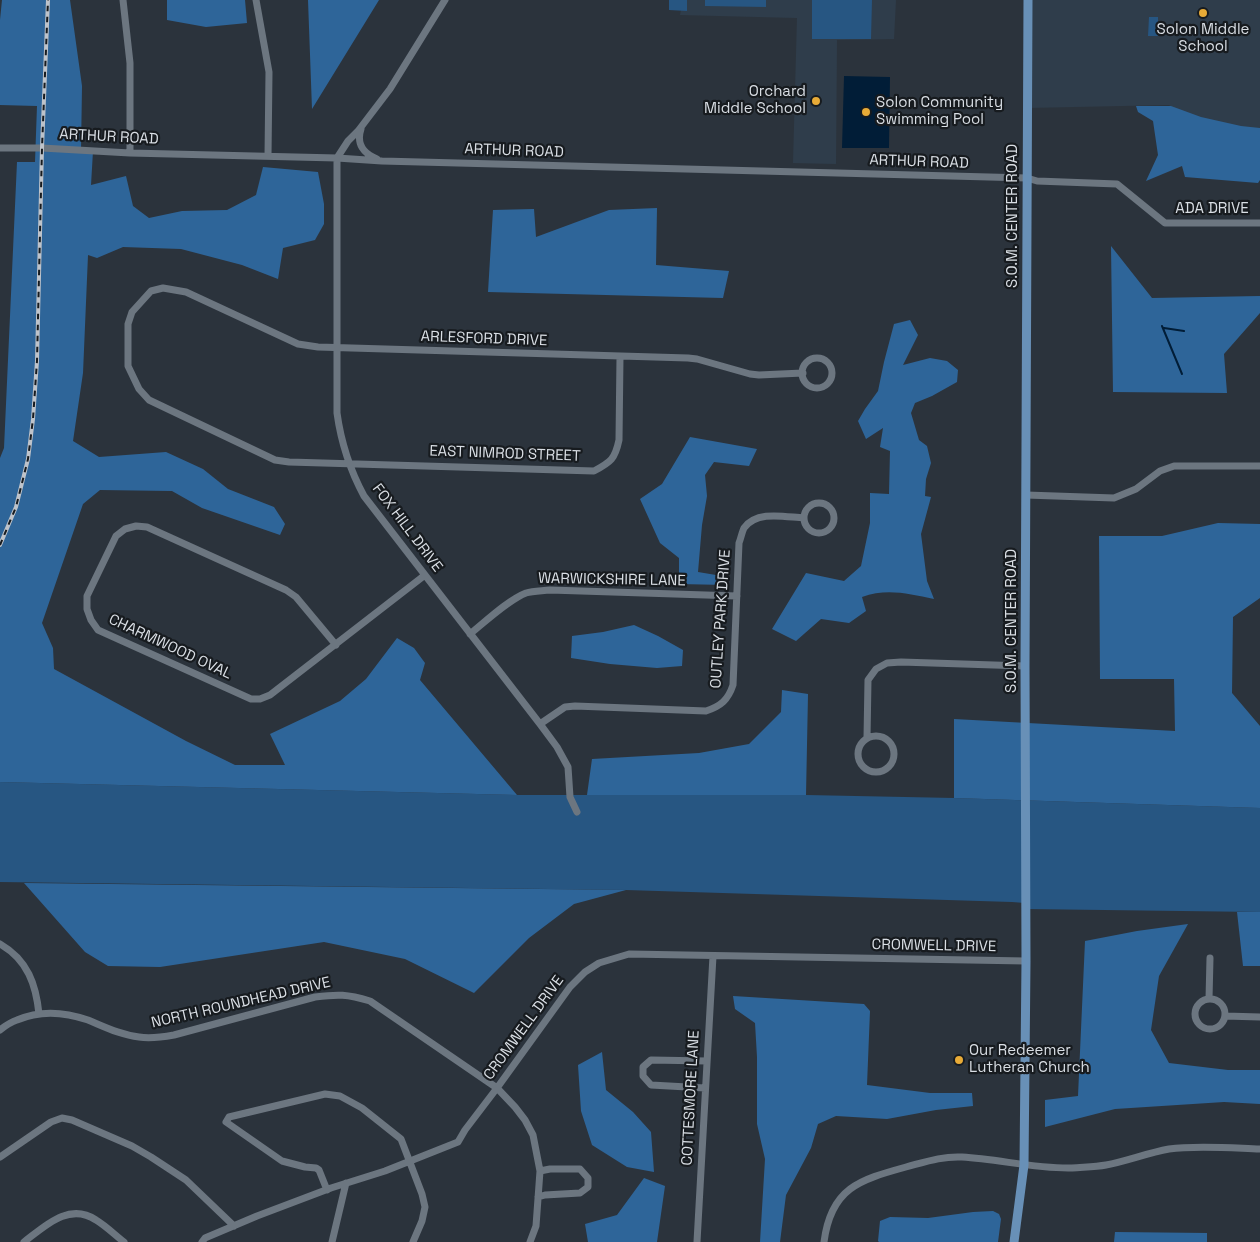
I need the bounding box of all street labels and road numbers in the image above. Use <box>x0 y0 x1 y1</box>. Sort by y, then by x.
street label: ARTHUR ROAD <box>59 125 159 149</box>
street label: ARTHUR ROAD <box>464 140 564 162</box>
street label: S.O.M. CENTER ROAD <box>1004 144 1022 288</box>
street label: ARTHUR ROAD <box>869 151 969 173</box>
street label: ADA DRIVE <box>1175 200 1249 218</box>
street label: ARLESFORD DRIVE <box>420 328 548 350</box>
street label: EAST NIMROD STREET <box>429 442 581 466</box>
street label: FOX HILL DRIVE <box>368 480 446 576</box>
street label: OUTLEY PARK DRIVE <box>707 549 735 689</box>
street label: S.O.M. CENTER ROAD <box>1003 549 1021 693</box>
street label: WARWICKSHIRE LANE <box>538 570 686 590</box>
street label: CHARMWOOD OVAL <box>106 611 234 683</box>
street label: CROMWELL DRIVE <box>871 936 997 956</box>
street label: CROMWELL DRIVE <box>480 972 568 1084</box>
street label: NORTH ROUNDHEAD DRIVE <box>150 974 332 1032</box>
street label: COTTESMORE LANE <box>678 1030 704 1166</box>

